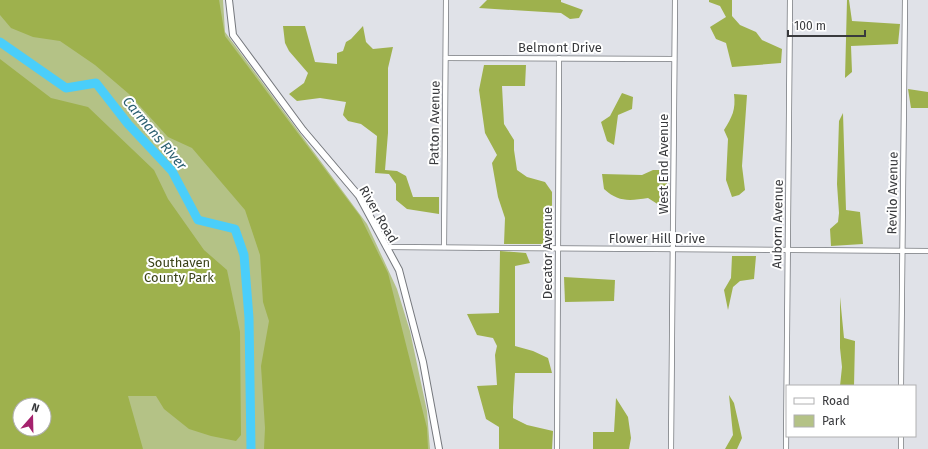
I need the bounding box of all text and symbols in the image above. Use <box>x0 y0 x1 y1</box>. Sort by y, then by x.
scale bar <box>788 12 865 38</box>
text: 100 m <box>794 19 826 33</box>
street label: Belmont Drive <box>518 40 602 55</box>
street label: Patton Avenue <box>426 80 443 166</box>
water label: Carmans River <box>119 93 191 174</box>
street label: West End Avenue <box>656 114 671 214</box>
street label: Revilo Avenue <box>884 152 901 234</box>
street label: Auborn Avenue <box>769 179 786 269</box>
street label: River Road <box>356 183 401 245</box>
street label: Decator Avenue <box>540 207 555 299</box>
street label: Flower Hill Drive <box>609 231 705 246</box>
park label: Southaven County Park <box>144 255 214 285</box>
legend <box>786 385 916 437</box>
text: Road <box>822 394 850 408</box>
north arrow <box>12 397 52 437</box>
text: N <box>30 401 41 415</box>
text: Park <box>822 414 846 428</box>

